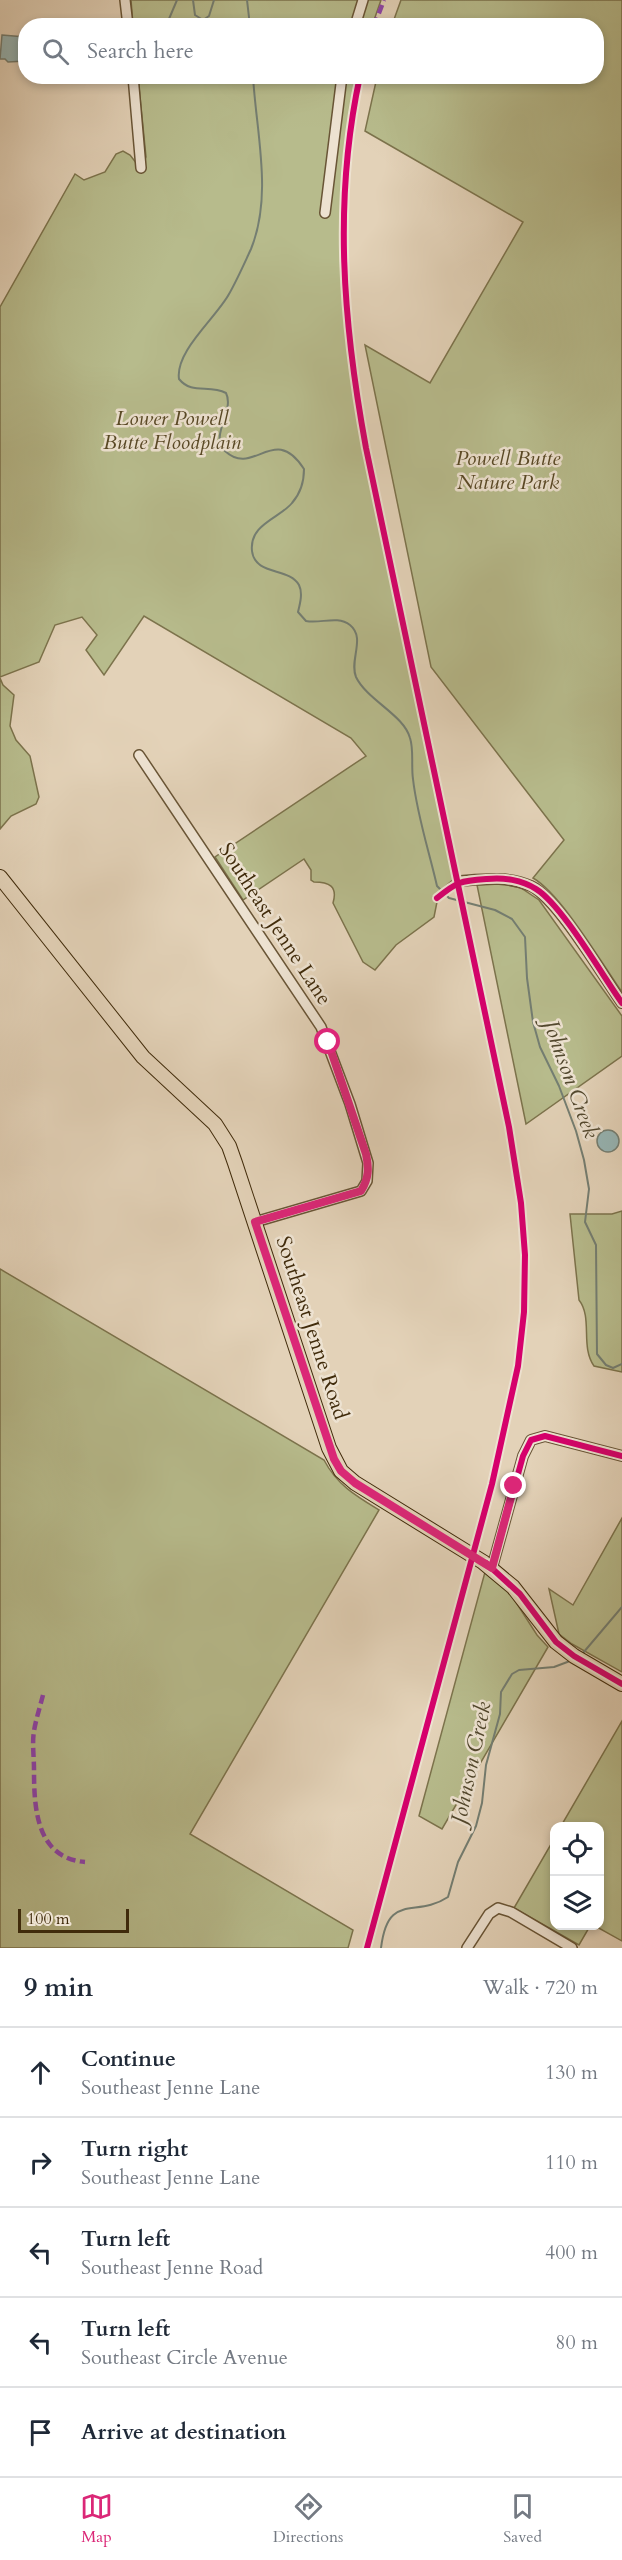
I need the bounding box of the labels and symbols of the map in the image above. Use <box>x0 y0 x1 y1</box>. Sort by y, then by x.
park label: Lower Powell Butte Floodplain <box>103 404 242 457</box>
park label: Powell Butte Nature Park <box>456 444 561 497</box>
street label: Southeast Jenne Lane <box>212 837 338 1011</box>
water label: Johnson Creek <box>534 1011 606 1143</box>
route start <box>314 1028 340 1054</box>
street label: Southeast Jenne Road <box>269 1233 355 1423</box>
route end <box>500 1472 526 1498</box>
water label: Johnson Creek <box>442 1699 499 1832</box>
scale bar <box>18 1906 129 1934</box>

